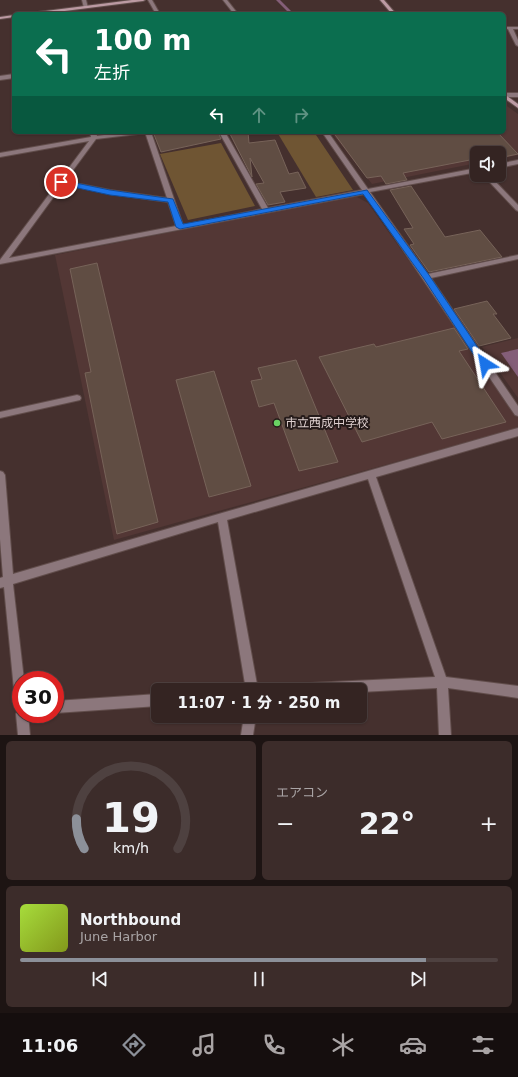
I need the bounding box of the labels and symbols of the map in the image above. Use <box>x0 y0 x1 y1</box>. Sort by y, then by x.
pin <box>44 165 78 199</box>
position arrow <box>464 343 506 385</box>
place label: 市立西成中学校 <box>285 416 369 430</box>
marker: 市立西成中学校 <box>272 418 282 428</box>
speed limit sign: 30 <box>12 671 64 723</box>

